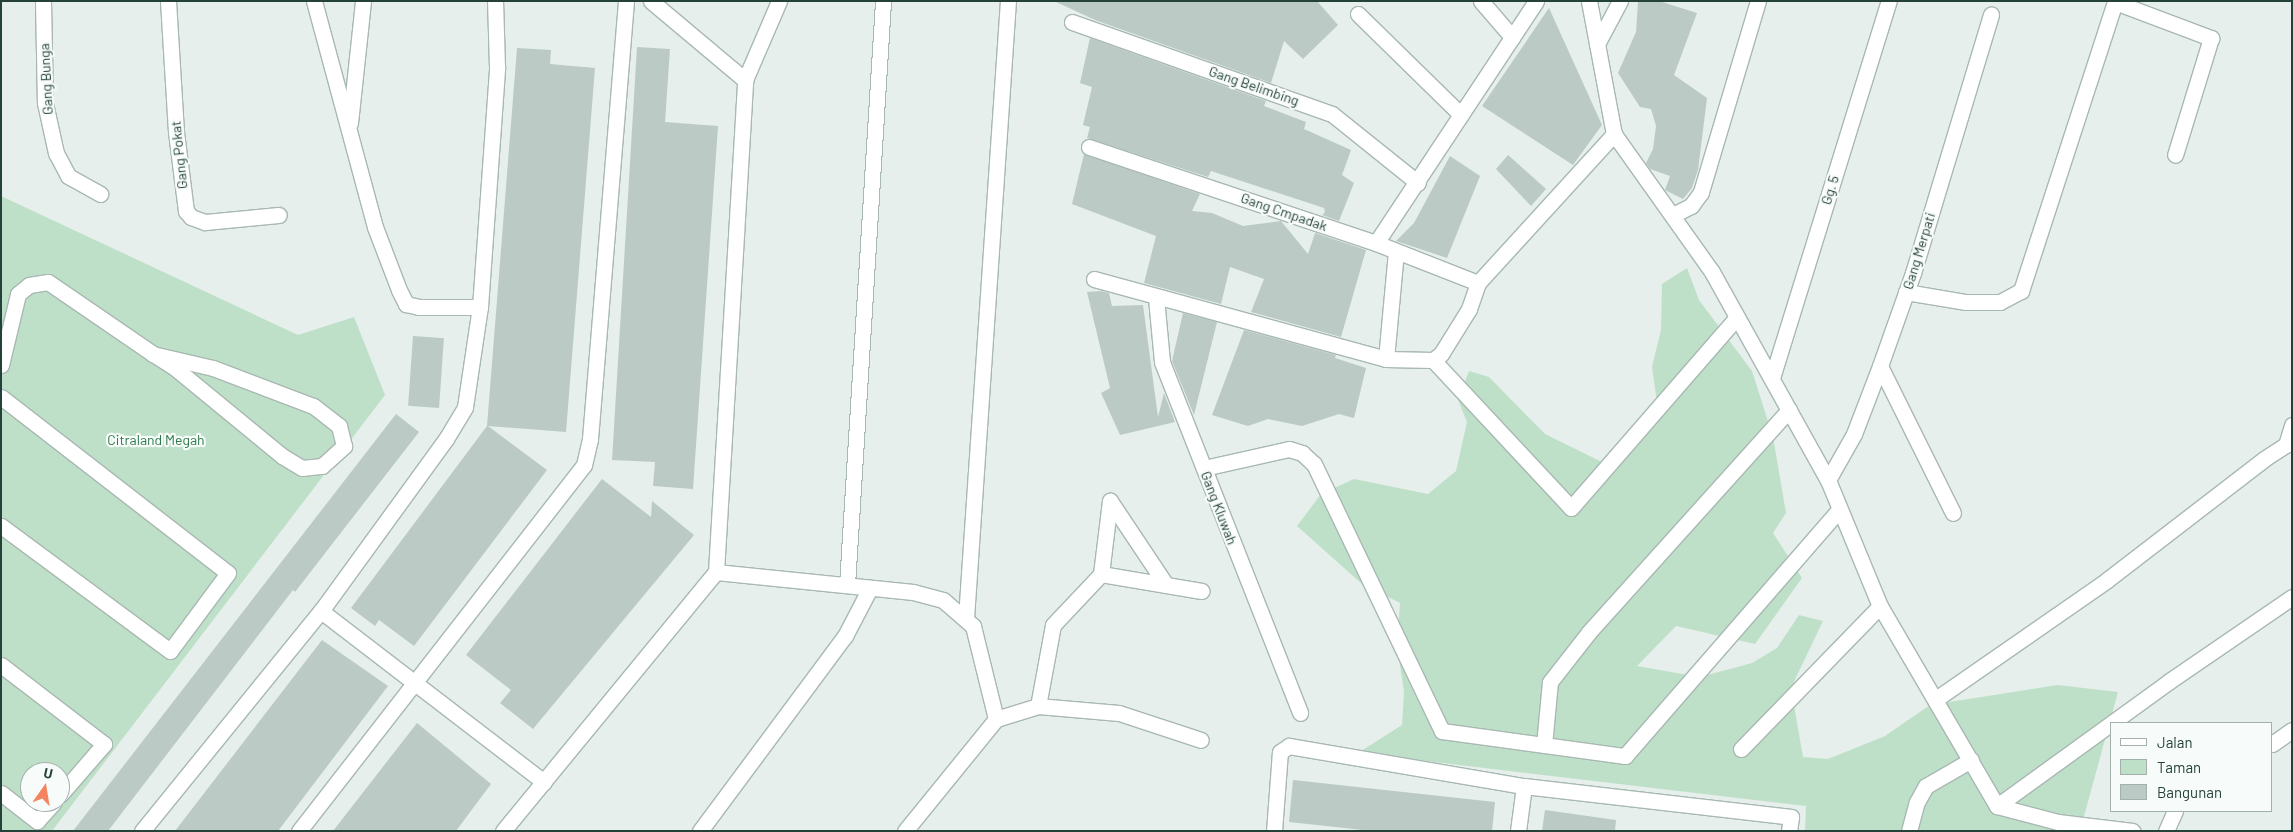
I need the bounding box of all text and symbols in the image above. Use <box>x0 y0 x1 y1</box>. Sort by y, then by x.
street label: Gang Bunga <box>36 43 56 115</box>
street label: Gang Belimbing <box>1207 63 1301 109</box>
street label: Gang Pokat <box>167 120 191 190</box>
street label: Gg. 5 <box>1818 173 1842 207</box>
street label: Gang Cmpadak <box>1239 189 1329 235</box>
street label: Gang Merpati <box>1899 211 1939 291</box>
park label: Citraland Megah <box>107 432 205 448</box>
street label: Gang Kluwah <box>1197 469 1241 547</box>
legend <box>2110 722 2273 812</box>
text: Jalan <box>2157 733 2193 751</box>
text: Taman <box>2157 758 2201 776</box>
north arrow <box>20 762 70 812</box>
text: U <box>42 764 54 782</box>
text: Bangunan <box>2157 783 2222 801</box>

